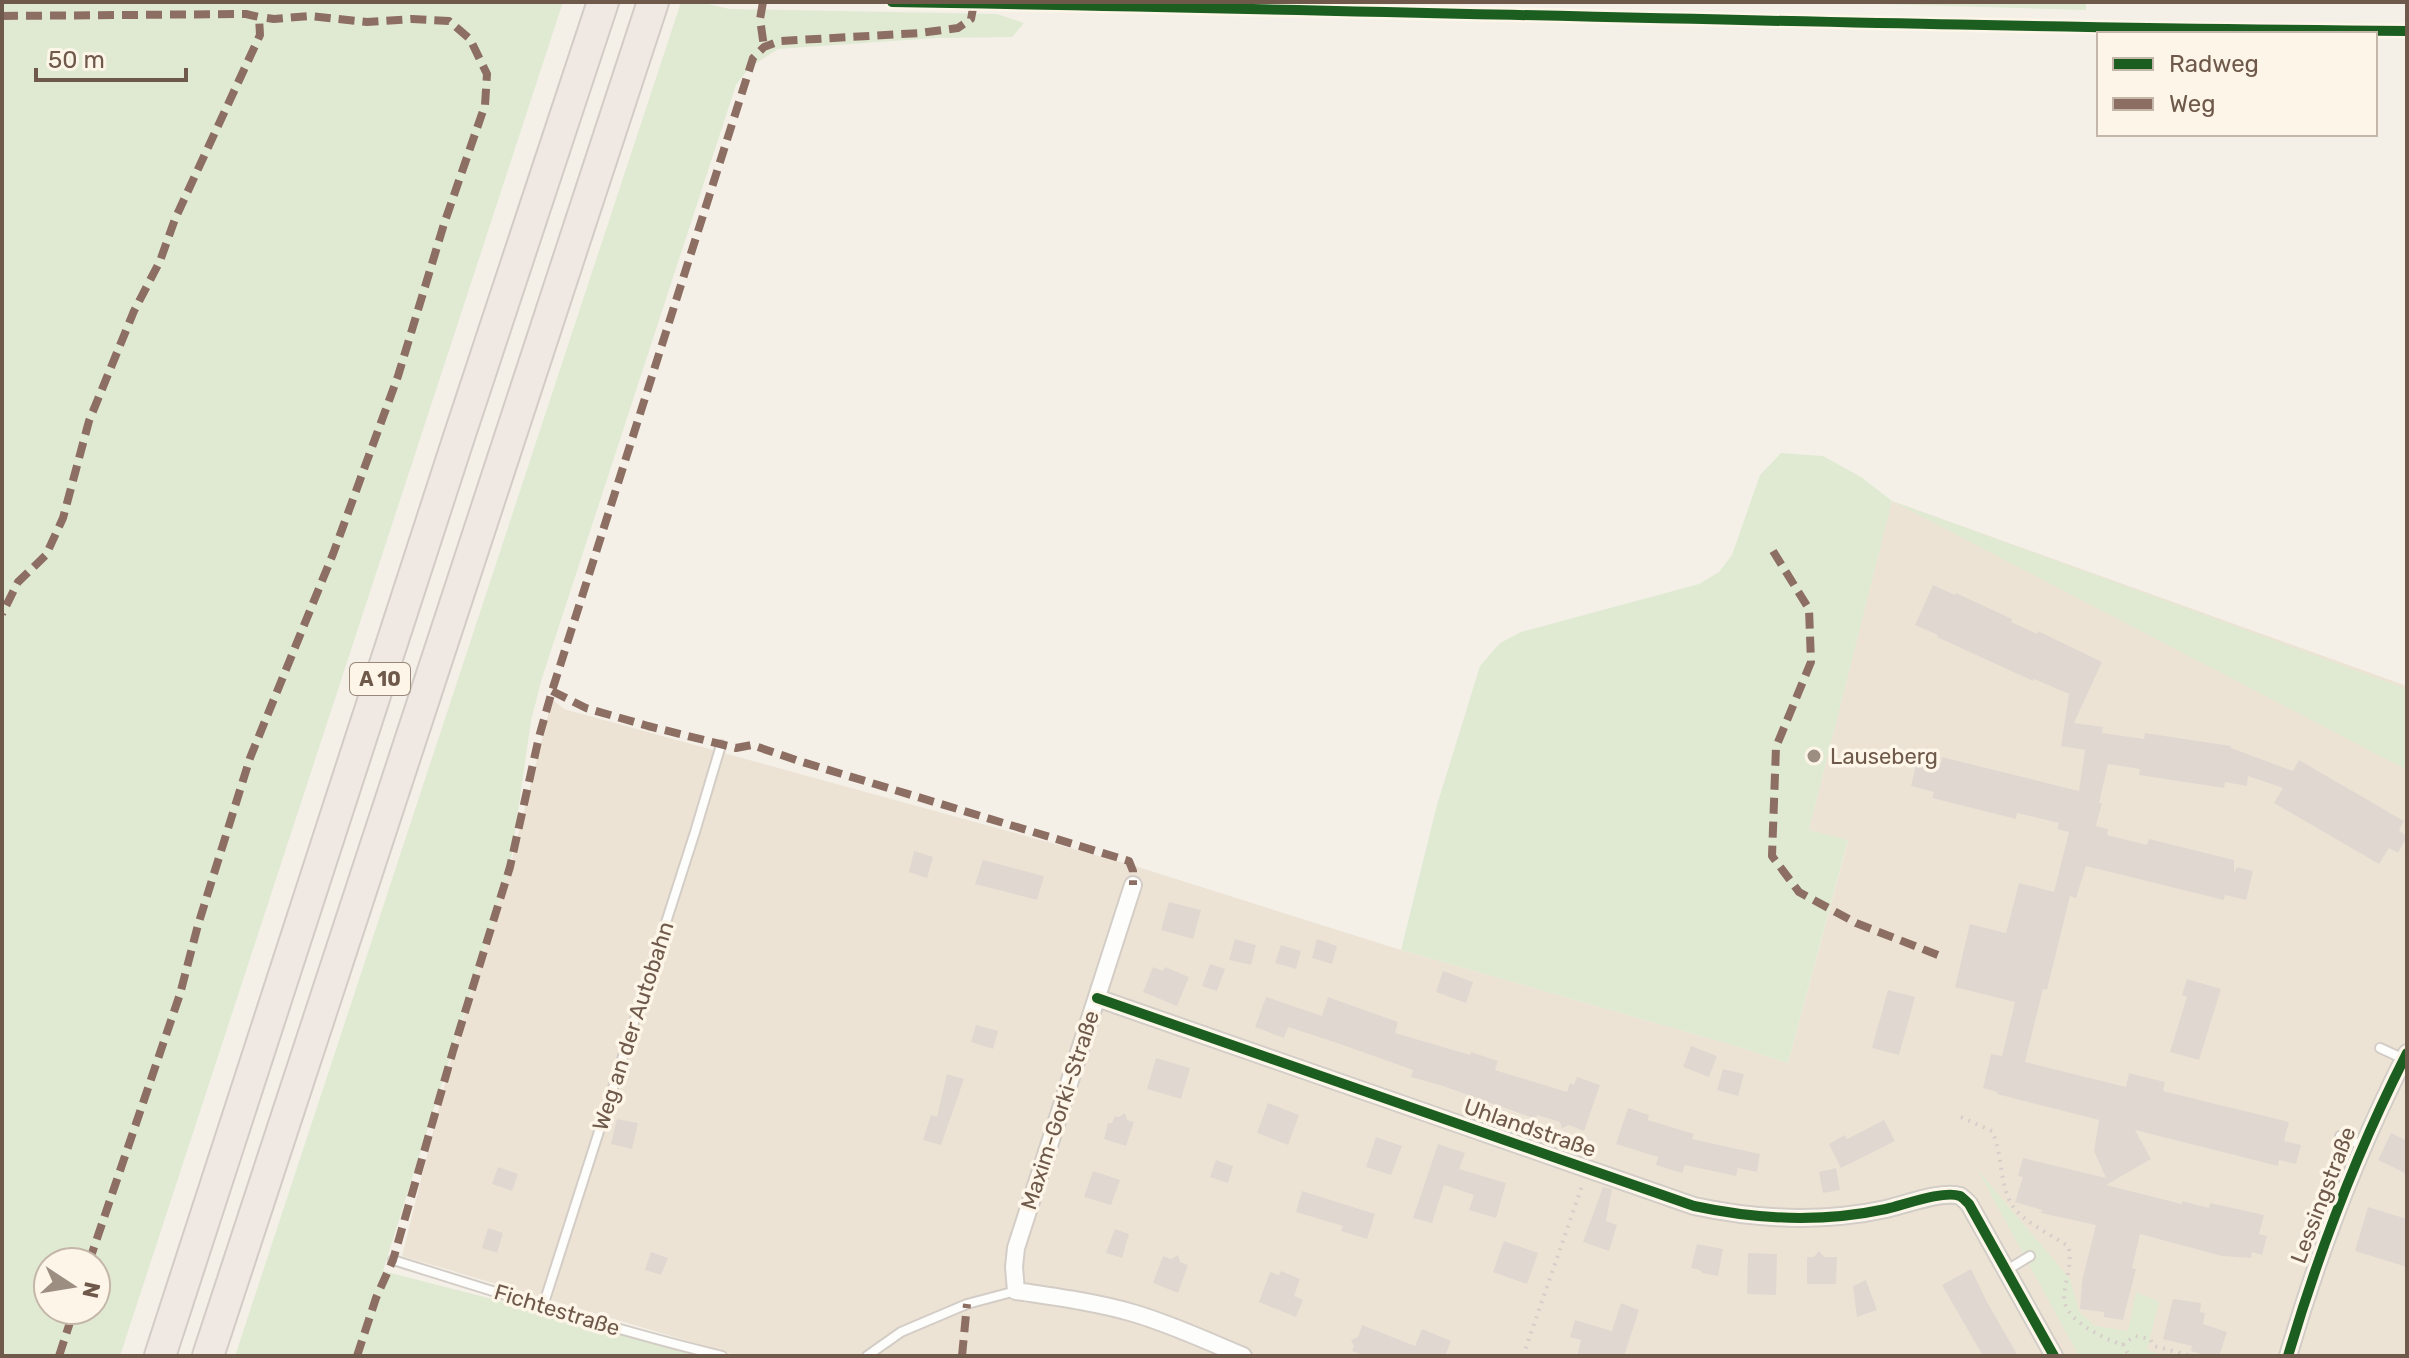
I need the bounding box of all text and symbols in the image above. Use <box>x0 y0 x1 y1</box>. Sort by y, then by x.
scale bar <box>36 32 186 82</box>
legend <box>2097 32 2377 136</box>
text: 50 m <box>48 46 105 74</box>
text: Radweg <box>2169 50 2259 78</box>
text: Weg <box>2169 90 2216 118</box>
road number: A 10 <box>350 663 410 695</box>
place label: Lauseberg <box>1830 743 1938 770</box>
marker: Lauseberg <box>1805 747 1823 765</box>
street label: Weg an der Autobahn <box>586 918 680 1134</box>
street label: Maxim-Gorki-Straße <box>1015 1007 1105 1213</box>
street label: Uhlandstraße <box>1460 1093 1600 1163</box>
street label: Lessingstraße <box>2285 1123 2361 1267</box>
north arrow <box>32 1246 112 1326</box>
street label: Fichtestraße <box>491 1278 623 1342</box>
text: N <box>76 1280 106 1301</box>

